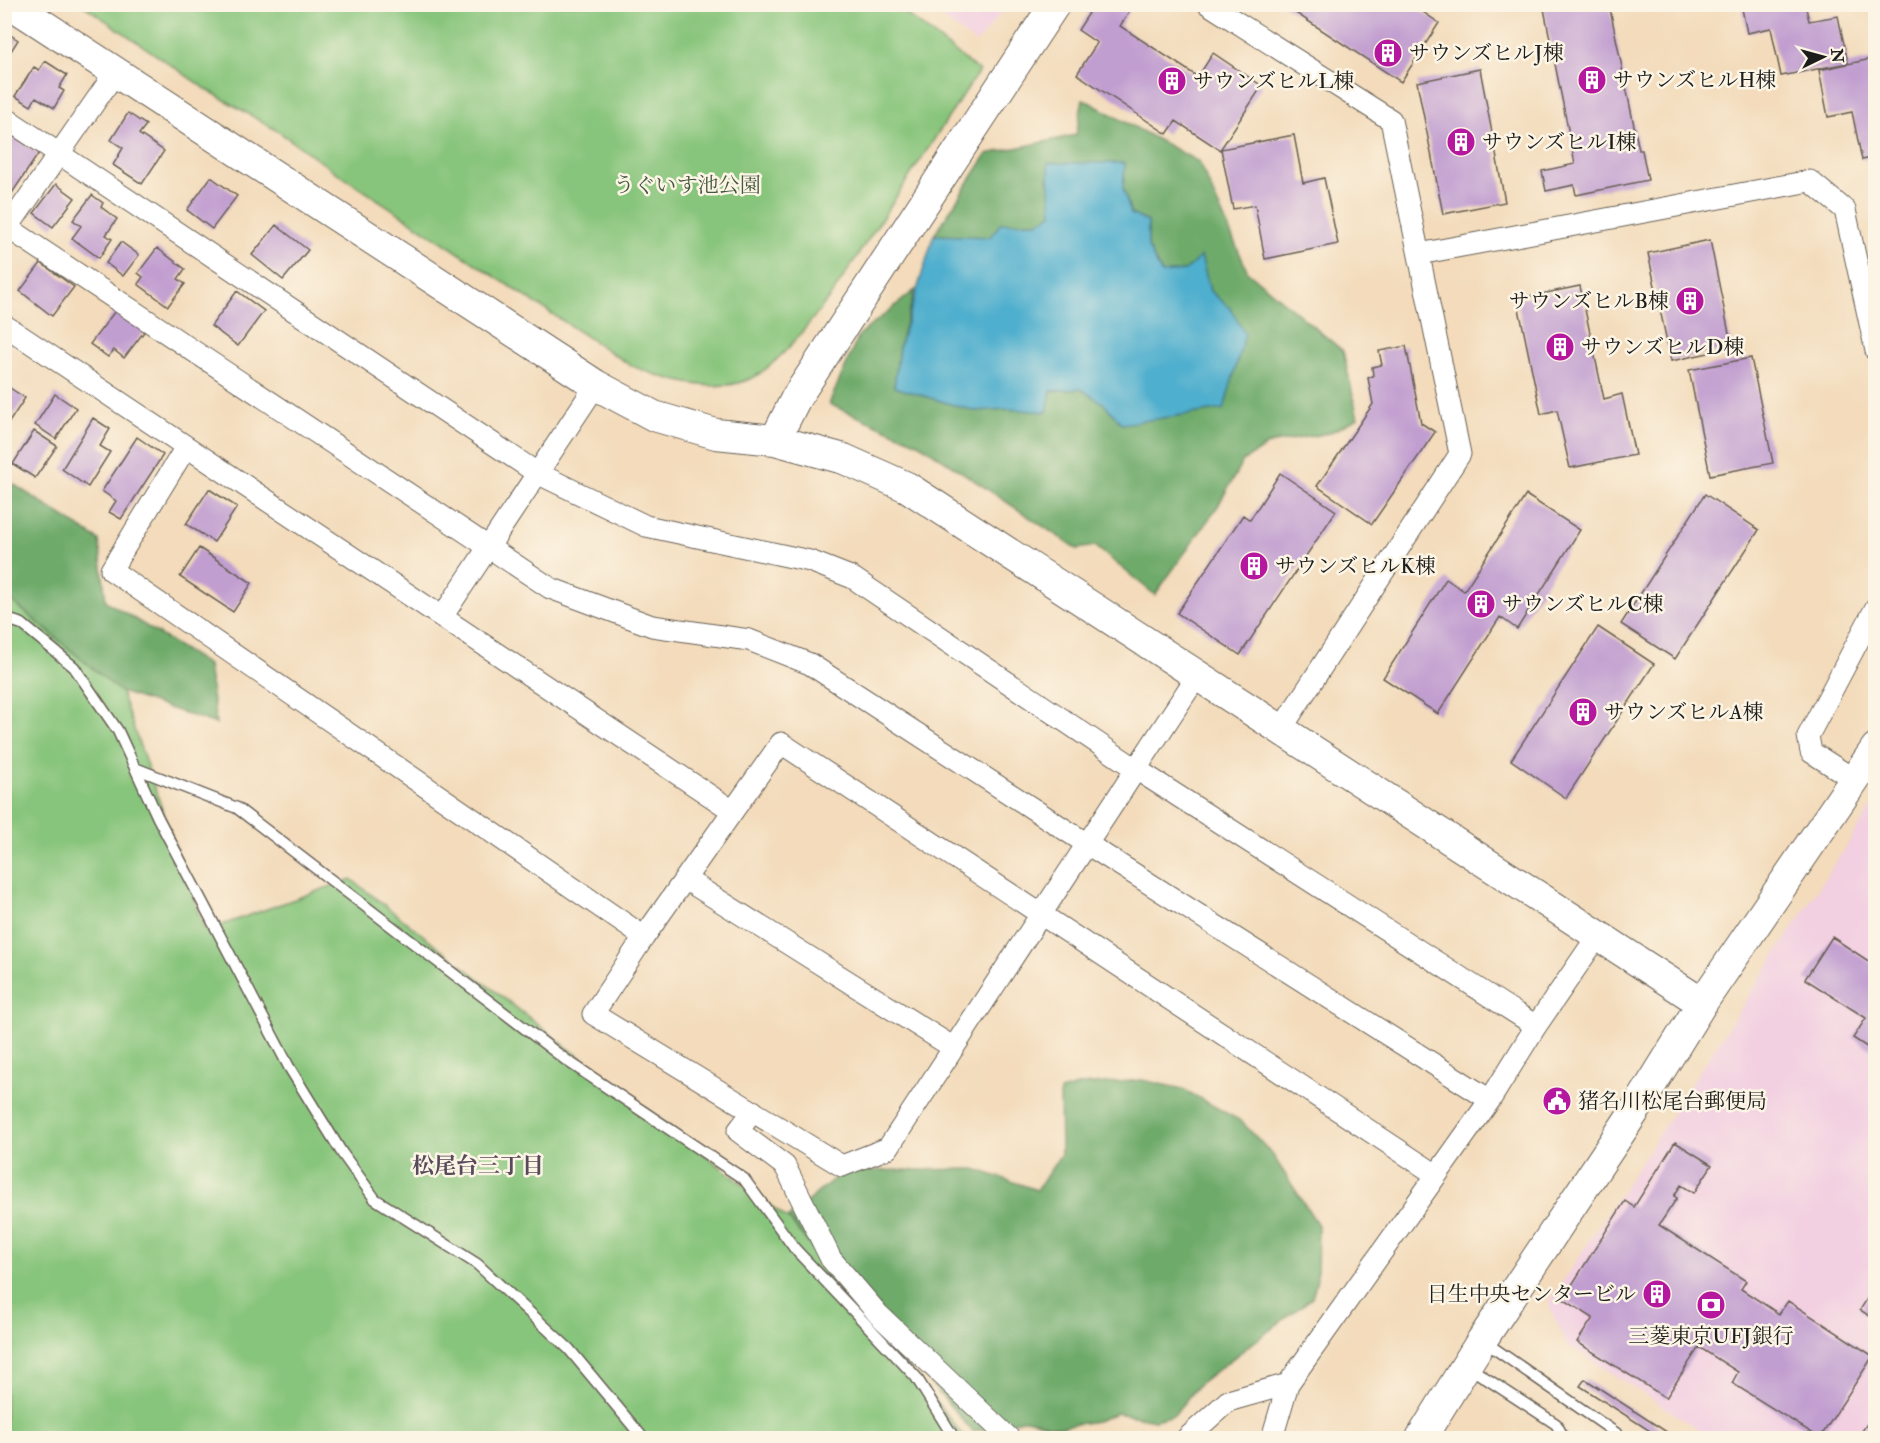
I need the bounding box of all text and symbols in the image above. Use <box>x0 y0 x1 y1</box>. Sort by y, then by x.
north arrow <box>1793 27 1853 87</box>
building icon: サウンズヒルJ棟 <box>1372 37 1404 69</box>
place label: サウンズヒルJ棟 <box>1409 40 1564 67</box>
text: N <box>1826 47 1848 64</box>
building icon: サウンズヒルH棟 <box>1576 64 1608 96</box>
building icon: サウンズヒルL棟 <box>1156 65 1188 97</box>
place label: サウンズヒルH棟 <box>1613 67 1777 94</box>
place label: サウンズヒルL棟 <box>1193 68 1355 95</box>
building icon: サウンズヒルI棟 <box>1445 126 1477 158</box>
place label: サウンズヒルI棟 <box>1482 129 1637 156</box>
park label: うぐいす池公園 <box>614 172 761 199</box>
building icon: サウンズヒルB棟 <box>1674 285 1706 317</box>
place label: サウンズヒルB棟 <box>1509 288 1669 315</box>
building icon: サウンズヒルD棟 <box>1544 331 1576 363</box>
place label: サウンズヒルD棟 <box>1581 334 1744 361</box>
building icon: サウンズヒルK棟 <box>1238 550 1270 582</box>
place label: サウンズヒルK棟 <box>1275 553 1436 580</box>
building icon: サウンズヒルC棟 <box>1465 588 1497 620</box>
place label: サウンズヒルC棟 <box>1502 591 1664 618</box>
building icon: サウンズヒルA棟 <box>1567 696 1599 728</box>
place label: サウンズヒルA棟 <box>1604 699 1764 726</box>
public building icon: 猪名川松尾台郵便局 <box>1541 1085 1573 1117</box>
place label: 猪名川松尾台郵便局 <box>1578 1088 1767 1115</box>
district label: 松尾台三丁目 <box>412 1152 544 1180</box>
building icon: 日生中央センタービル <box>1641 1278 1673 1310</box>
place label: 日生中央センタービル <box>1427 1281 1636 1308</box>
bank icon: 三菱東京UFJ銀行 <box>1695 1289 1727 1321</box>
place label: 三菱東京UFJ銀行 <box>1628 1323 1794 1350</box>

